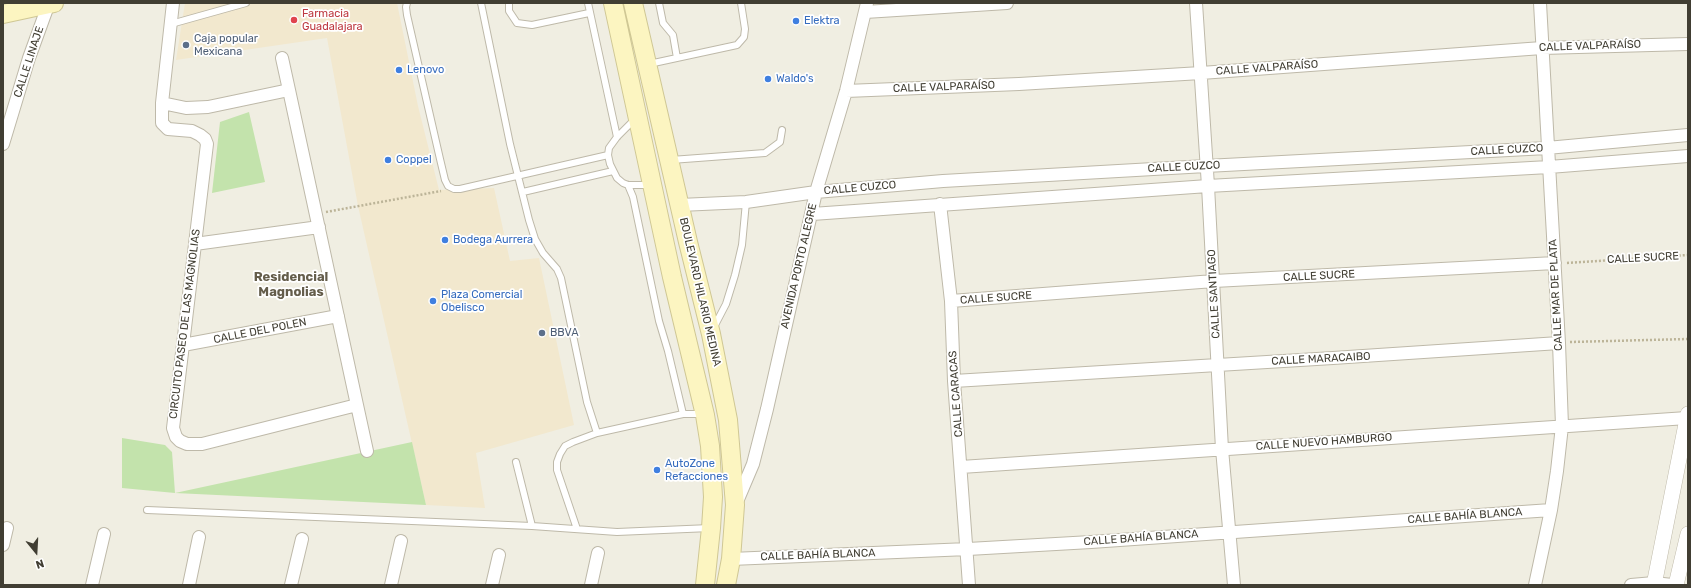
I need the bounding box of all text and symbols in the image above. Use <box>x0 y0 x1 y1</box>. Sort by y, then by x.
place label: Farmacia Guadalajara <box>302 7 363 33</box>
place label: Elektra <box>804 14 840 28</box>
marker: Farmacia Guadalajara <box>289 15 299 25</box>
marker: Elektra <box>791 16 801 26</box>
street label: CALLE LINAJE <box>11 25 47 99</box>
place label: Caja popular Mexicana <box>194 32 258 58</box>
street label: CALLE VALPARAÍSO <box>1539 38 1641 54</box>
marker: Caja popular Mexicana <box>181 40 191 50</box>
street label: CALLE VALPARAÍSO <box>1215 58 1319 78</box>
place label: Lenovo <box>407 63 444 77</box>
marker: Lenovo <box>394 65 404 75</box>
place label: Waldo's <box>776 72 814 86</box>
marker: Waldo's <box>763 74 773 84</box>
street label: CALLE VALPARAÍSO <box>893 79 995 95</box>
street label: CALLE CUZCO <box>1470 142 1544 158</box>
place label: Coppel <box>396 153 432 167</box>
marker: Coppel <box>383 155 393 165</box>
street label: CALLE CUZCO <box>1147 159 1221 175</box>
street label: CALLE CUZCO <box>823 178 897 198</box>
street label: AVENIDA PORTO ALEGRE <box>778 202 820 330</box>
street label: BOULEVARD HILARIO MEDINA <box>676 216 724 368</box>
street label: CIRCUITO PASEO DE LAS MAGNOLIAS <box>167 228 203 420</box>
place label: Bodega Aurrera <box>453 233 533 247</box>
marker: Bodega Aurrera <box>440 235 450 245</box>
street label: CALLE MAR DE PLATA <box>1546 239 1566 351</box>
street label: CALLE SANTIAGO <box>1205 249 1223 339</box>
street label: CALLE SUCRE <box>1607 250 1679 266</box>
street label: CALLE SUCRE <box>1283 268 1355 284</box>
district label: Residencial Magnolias <box>254 269 328 300</box>
place label: Plaza Comercial Obelisco <box>441 288 522 314</box>
street label: CALLE SUCRE <box>960 289 1032 307</box>
marker: Plaza Comercial Obelisco <box>428 296 438 306</box>
street label: CALLE DEL POLEN <box>212 316 308 346</box>
place label: BBVA <box>550 326 579 340</box>
marker: BBVA <box>537 328 547 338</box>
street label: CALLE CARACAS <box>946 350 966 438</box>
street label: CALLE MARACAIBO <box>1271 350 1371 368</box>
street label: CALLE NUEVO HAMBURGO <box>1255 431 1393 453</box>
place label: AutoZone Refacciones <box>665 457 728 483</box>
marker: AutoZone Refacciones <box>652 465 662 475</box>
street label: CALLE BAHÍA BLANCA <box>1407 505 1523 527</box>
street label: CALLE BAHÍA BLANCA <box>1083 527 1199 549</box>
north arrow <box>16 532 56 572</box>
street label: CALLE BAHÍA BLANCA <box>760 546 876 564</box>
text: N <box>34 556 46 571</box>

